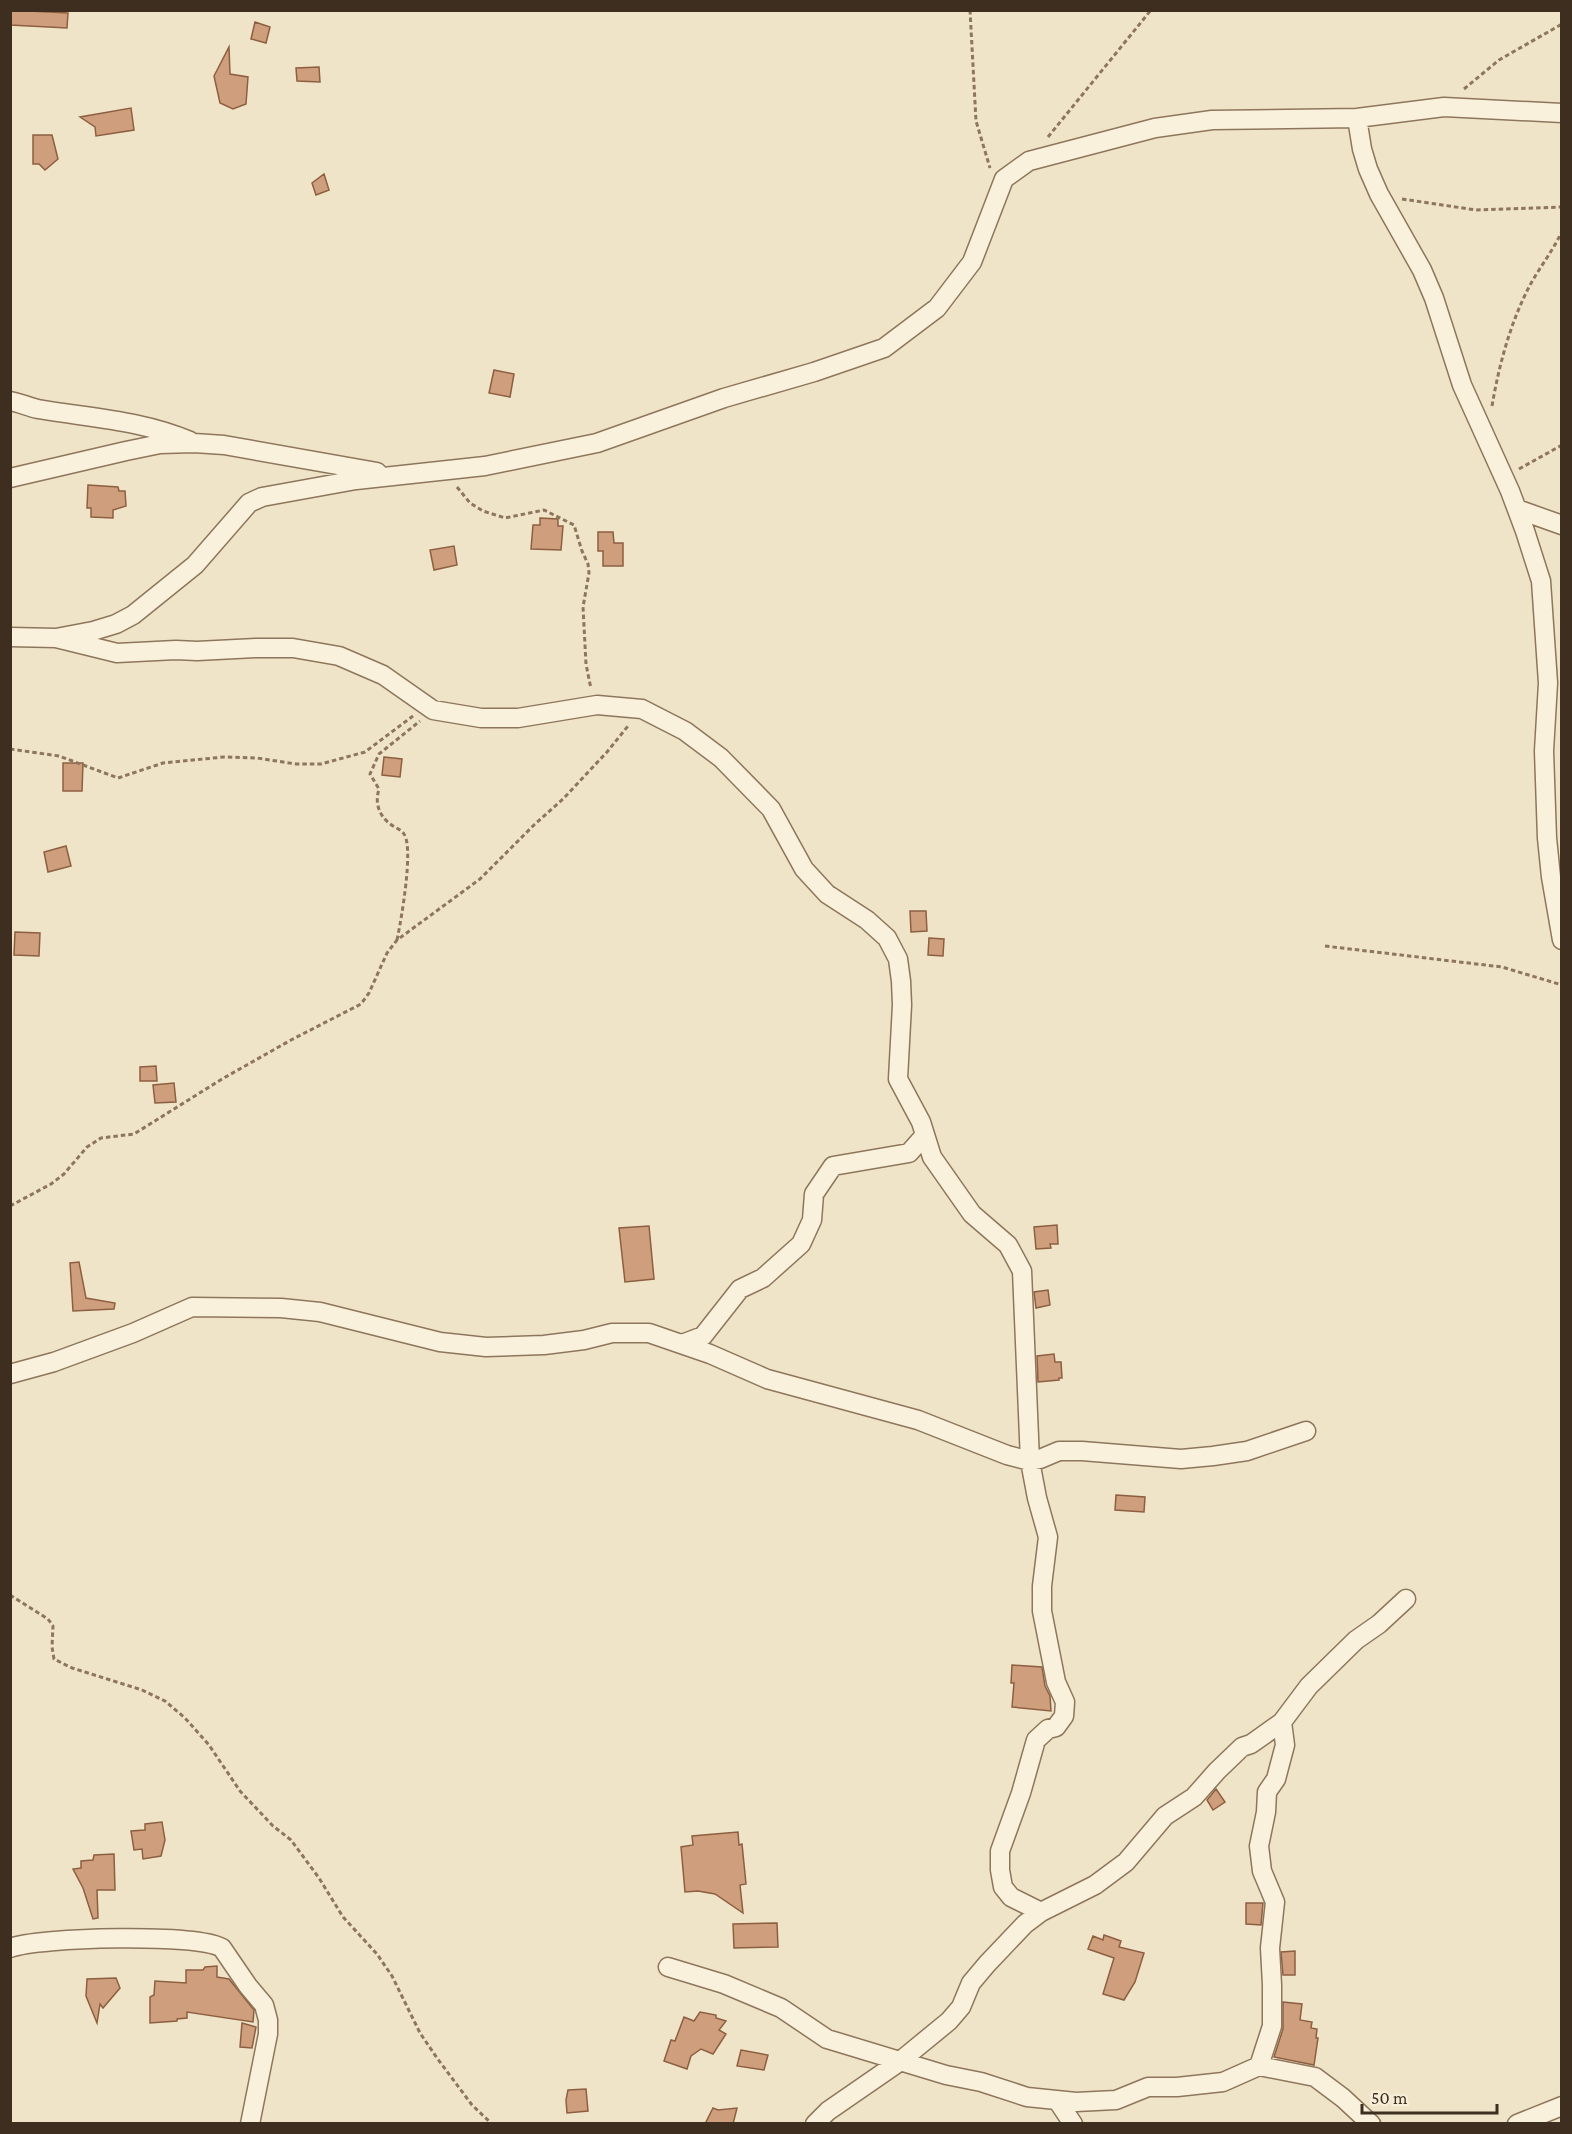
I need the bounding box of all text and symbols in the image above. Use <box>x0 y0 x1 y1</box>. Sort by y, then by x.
scale bar <box>1362 2077 1497 2115</box>
text: 50 m <box>1371 2088 1408 2108</box>

